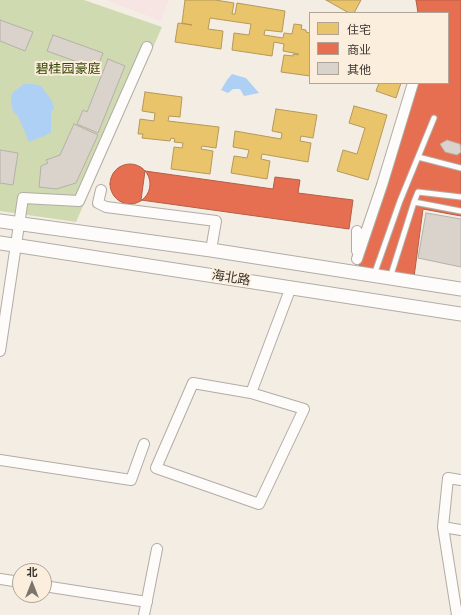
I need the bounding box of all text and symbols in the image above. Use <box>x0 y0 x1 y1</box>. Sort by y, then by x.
legend <box>309 12 449 84</box>
text: 住宅 <box>347 22 371 37</box>
text: 商业 <box>347 42 371 57</box>
park label: 碧桂园豪庭 <box>36 61 100 77</box>
text: 其他 <box>347 62 371 77</box>
street label: 海北路 <box>211 267 251 289</box>
north arrow <box>12 563 52 603</box>
text: 北 <box>27 565 38 579</box>

